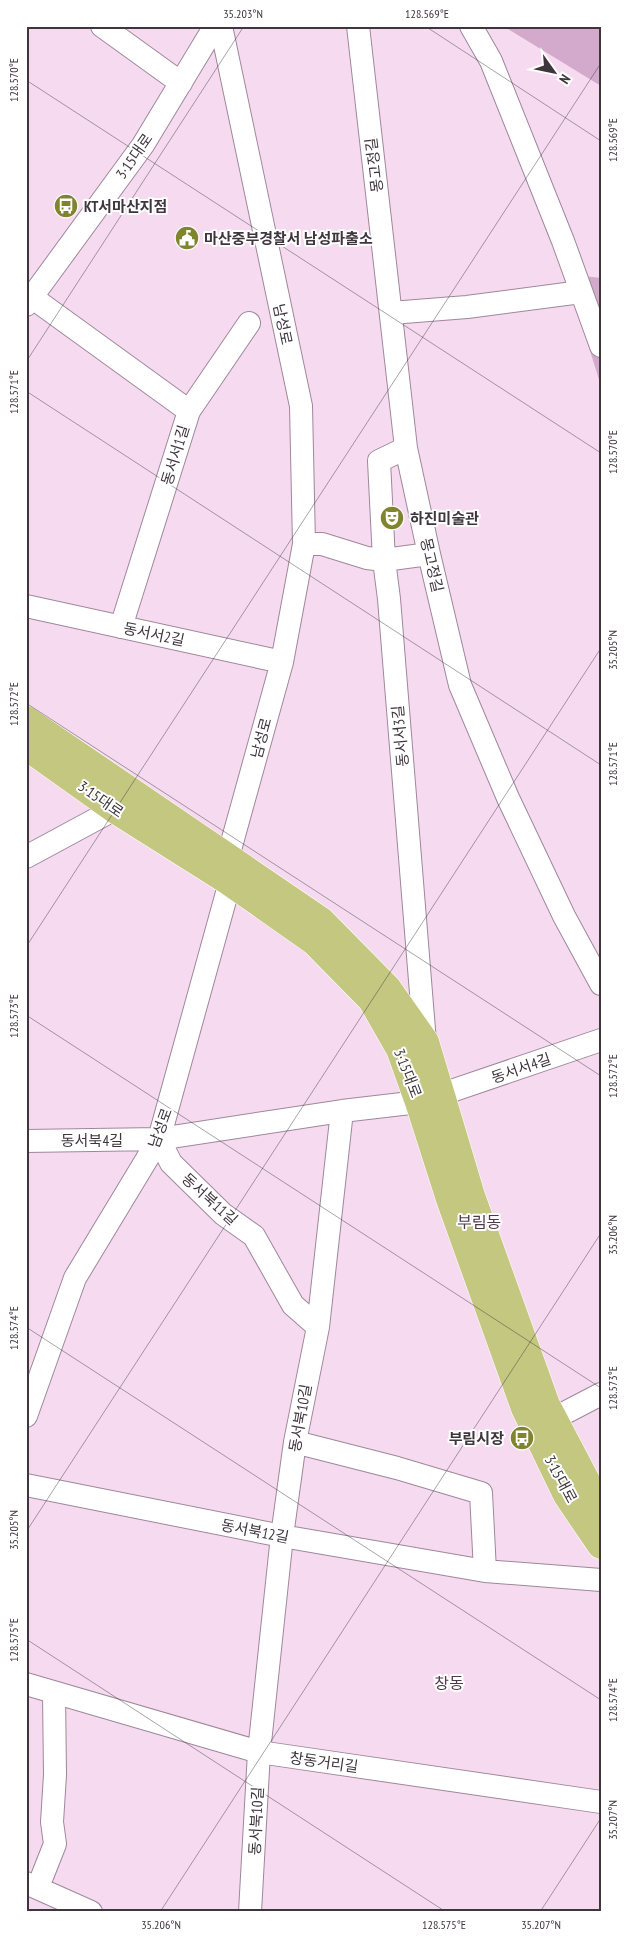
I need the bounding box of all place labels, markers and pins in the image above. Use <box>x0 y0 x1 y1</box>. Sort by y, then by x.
bus stop icon: KT서마산지점 <box>53 193 79 219</box>
place label: KT서마산지점 <box>84 197 167 216</box>
public building icon: 마산중부경찰서 남성파출소 <box>174 225 200 251</box>
place label: 마산중부경찰서 남성파출소 <box>204 229 373 248</box>
theatre icon: 하진미술관 <box>379 505 405 531</box>
place label: 하진미술관 <box>410 509 479 528</box>
bus stop icon: 부림시장 <box>509 1425 535 1451</box>
place label: 부림시장 <box>449 1429 504 1448</box>

